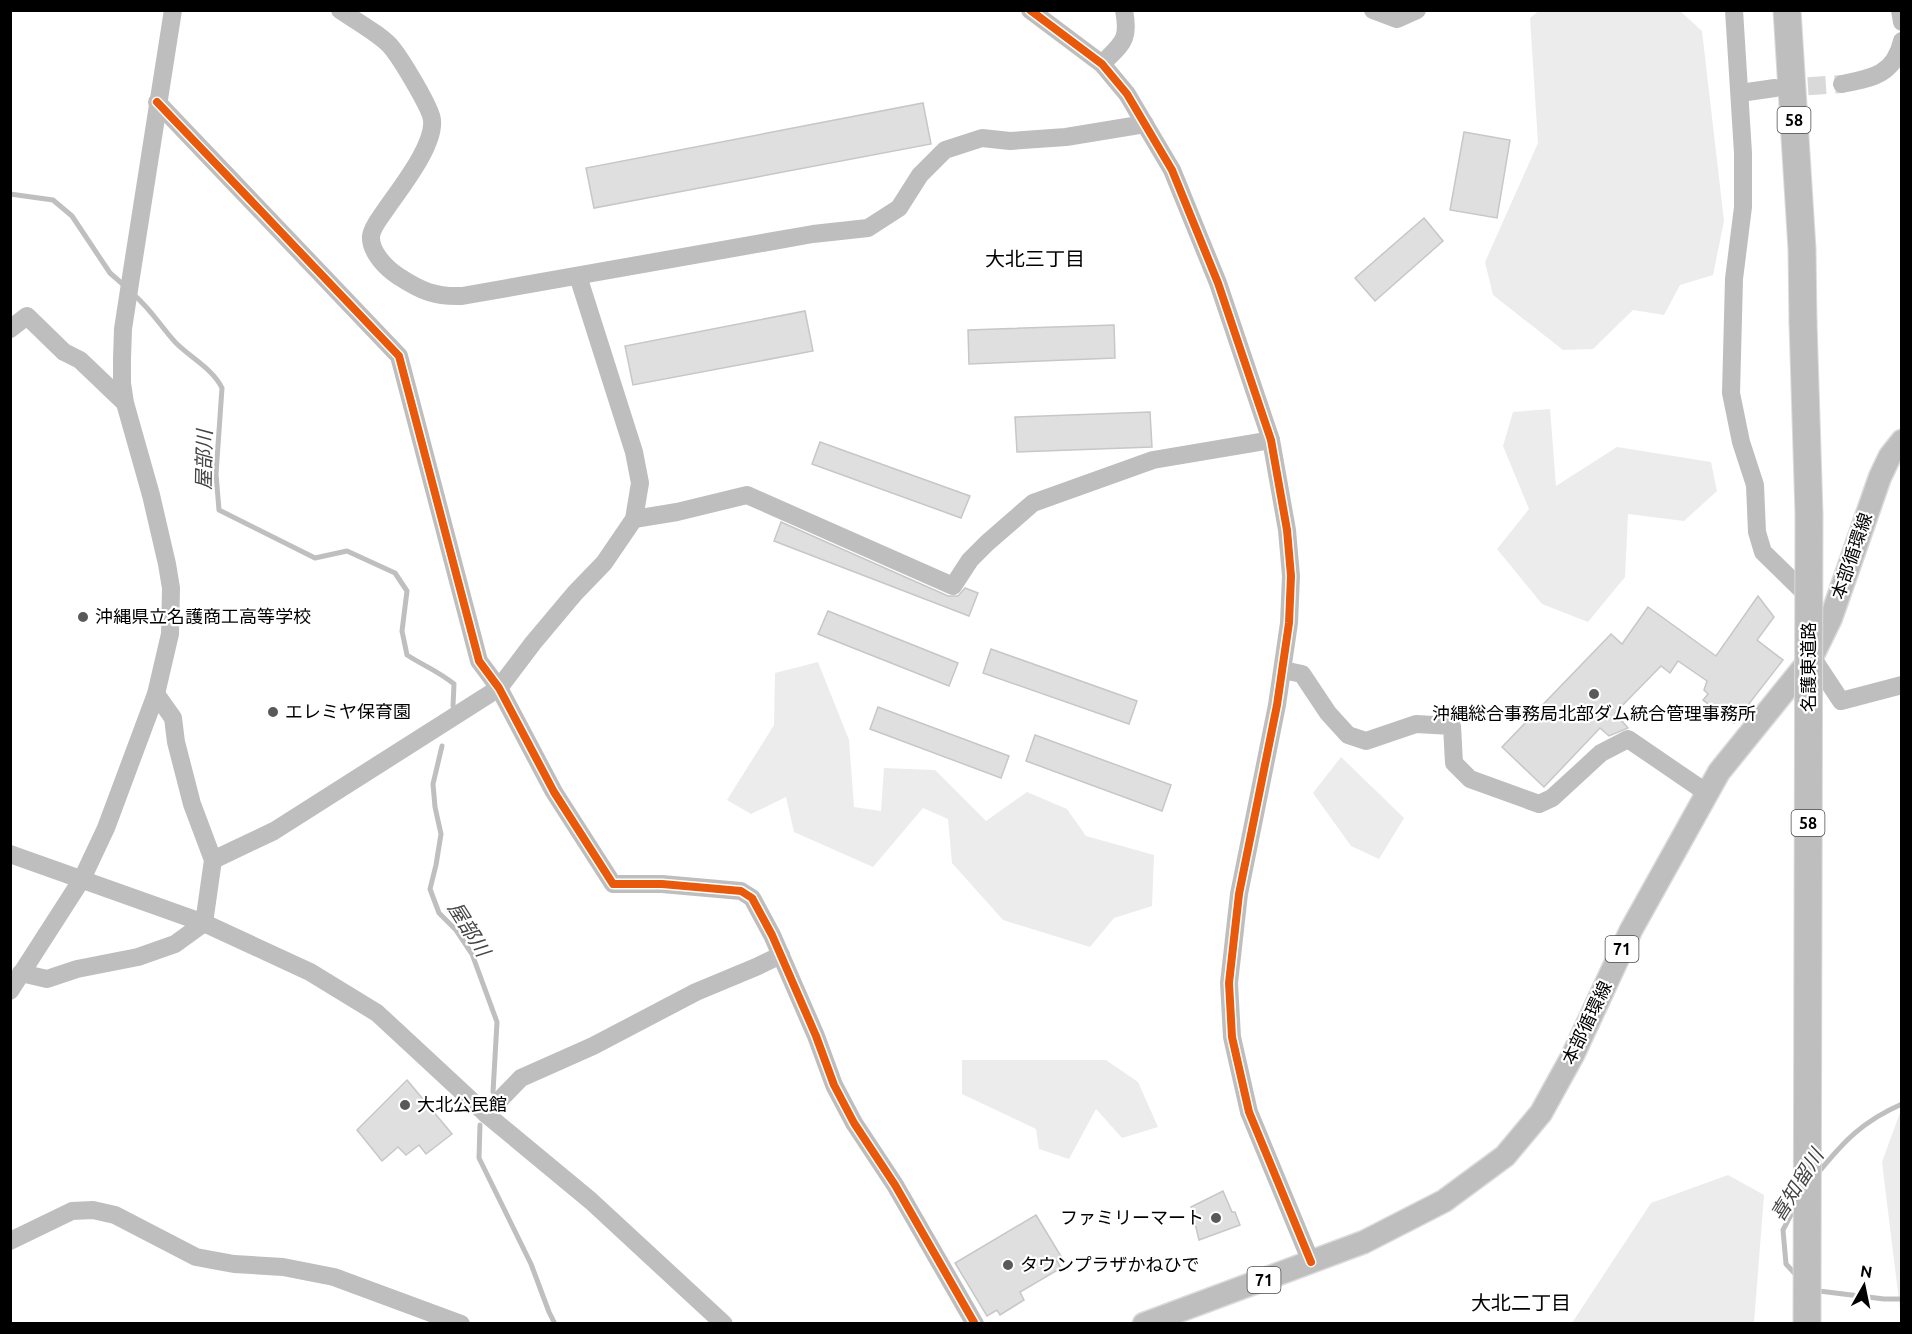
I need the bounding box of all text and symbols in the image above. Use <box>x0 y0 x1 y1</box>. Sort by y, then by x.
road number: 58 <box>1778 107 1810 133</box>
district label: 大北三丁目 <box>985 247 1085 270</box>
water label: 屋部川 <box>191 428 216 490</box>
street label: 本部循環線 <box>1827 510 1875 601</box>
place label: 沖縄県立名護商工高等学校 <box>95 606 311 626</box>
marker: 沖縄県立名護商工高等学校 <box>76 610 90 624</box>
street label: 名護東道路 <box>1798 622 1818 712</box>
marker: 沖縄総合事務局北部ダム統合管理事務所 <box>1587 687 1601 701</box>
place label: エレミヤ保育園 <box>285 701 411 721</box>
place label: 沖縄総合事務局北部ダム統合管理事務所 <box>1432 703 1756 723</box>
marker: エレミヤ保育園 <box>266 705 280 719</box>
road number: 58 <box>1792 810 1824 836</box>
water label: 屋部川 <box>444 897 496 962</box>
road number: 71 <box>1606 936 1638 962</box>
street label: 本部循環線 <box>1557 978 1615 1067</box>
place label: 大北公民館 <box>417 1094 507 1114</box>
marker: 大北公民館 <box>398 1098 412 1112</box>
water label: 喜知留川 <box>1766 1143 1829 1225</box>
place label: ファミリーマート <box>1060 1207 1204 1227</box>
marker: ファミリーマート <box>1209 1211 1223 1225</box>
place label: タウンプラザかねひで <box>1020 1254 1199 1274</box>
north arrow <box>1834 1256 1894 1316</box>
marker: タウンプラザかねひで <box>1001 1258 1015 1272</box>
text: N <box>1859 1261 1874 1281</box>
road number: 71 <box>1248 1267 1280 1293</box>
district label: 大北二丁目 <box>1471 1291 1571 1314</box>

